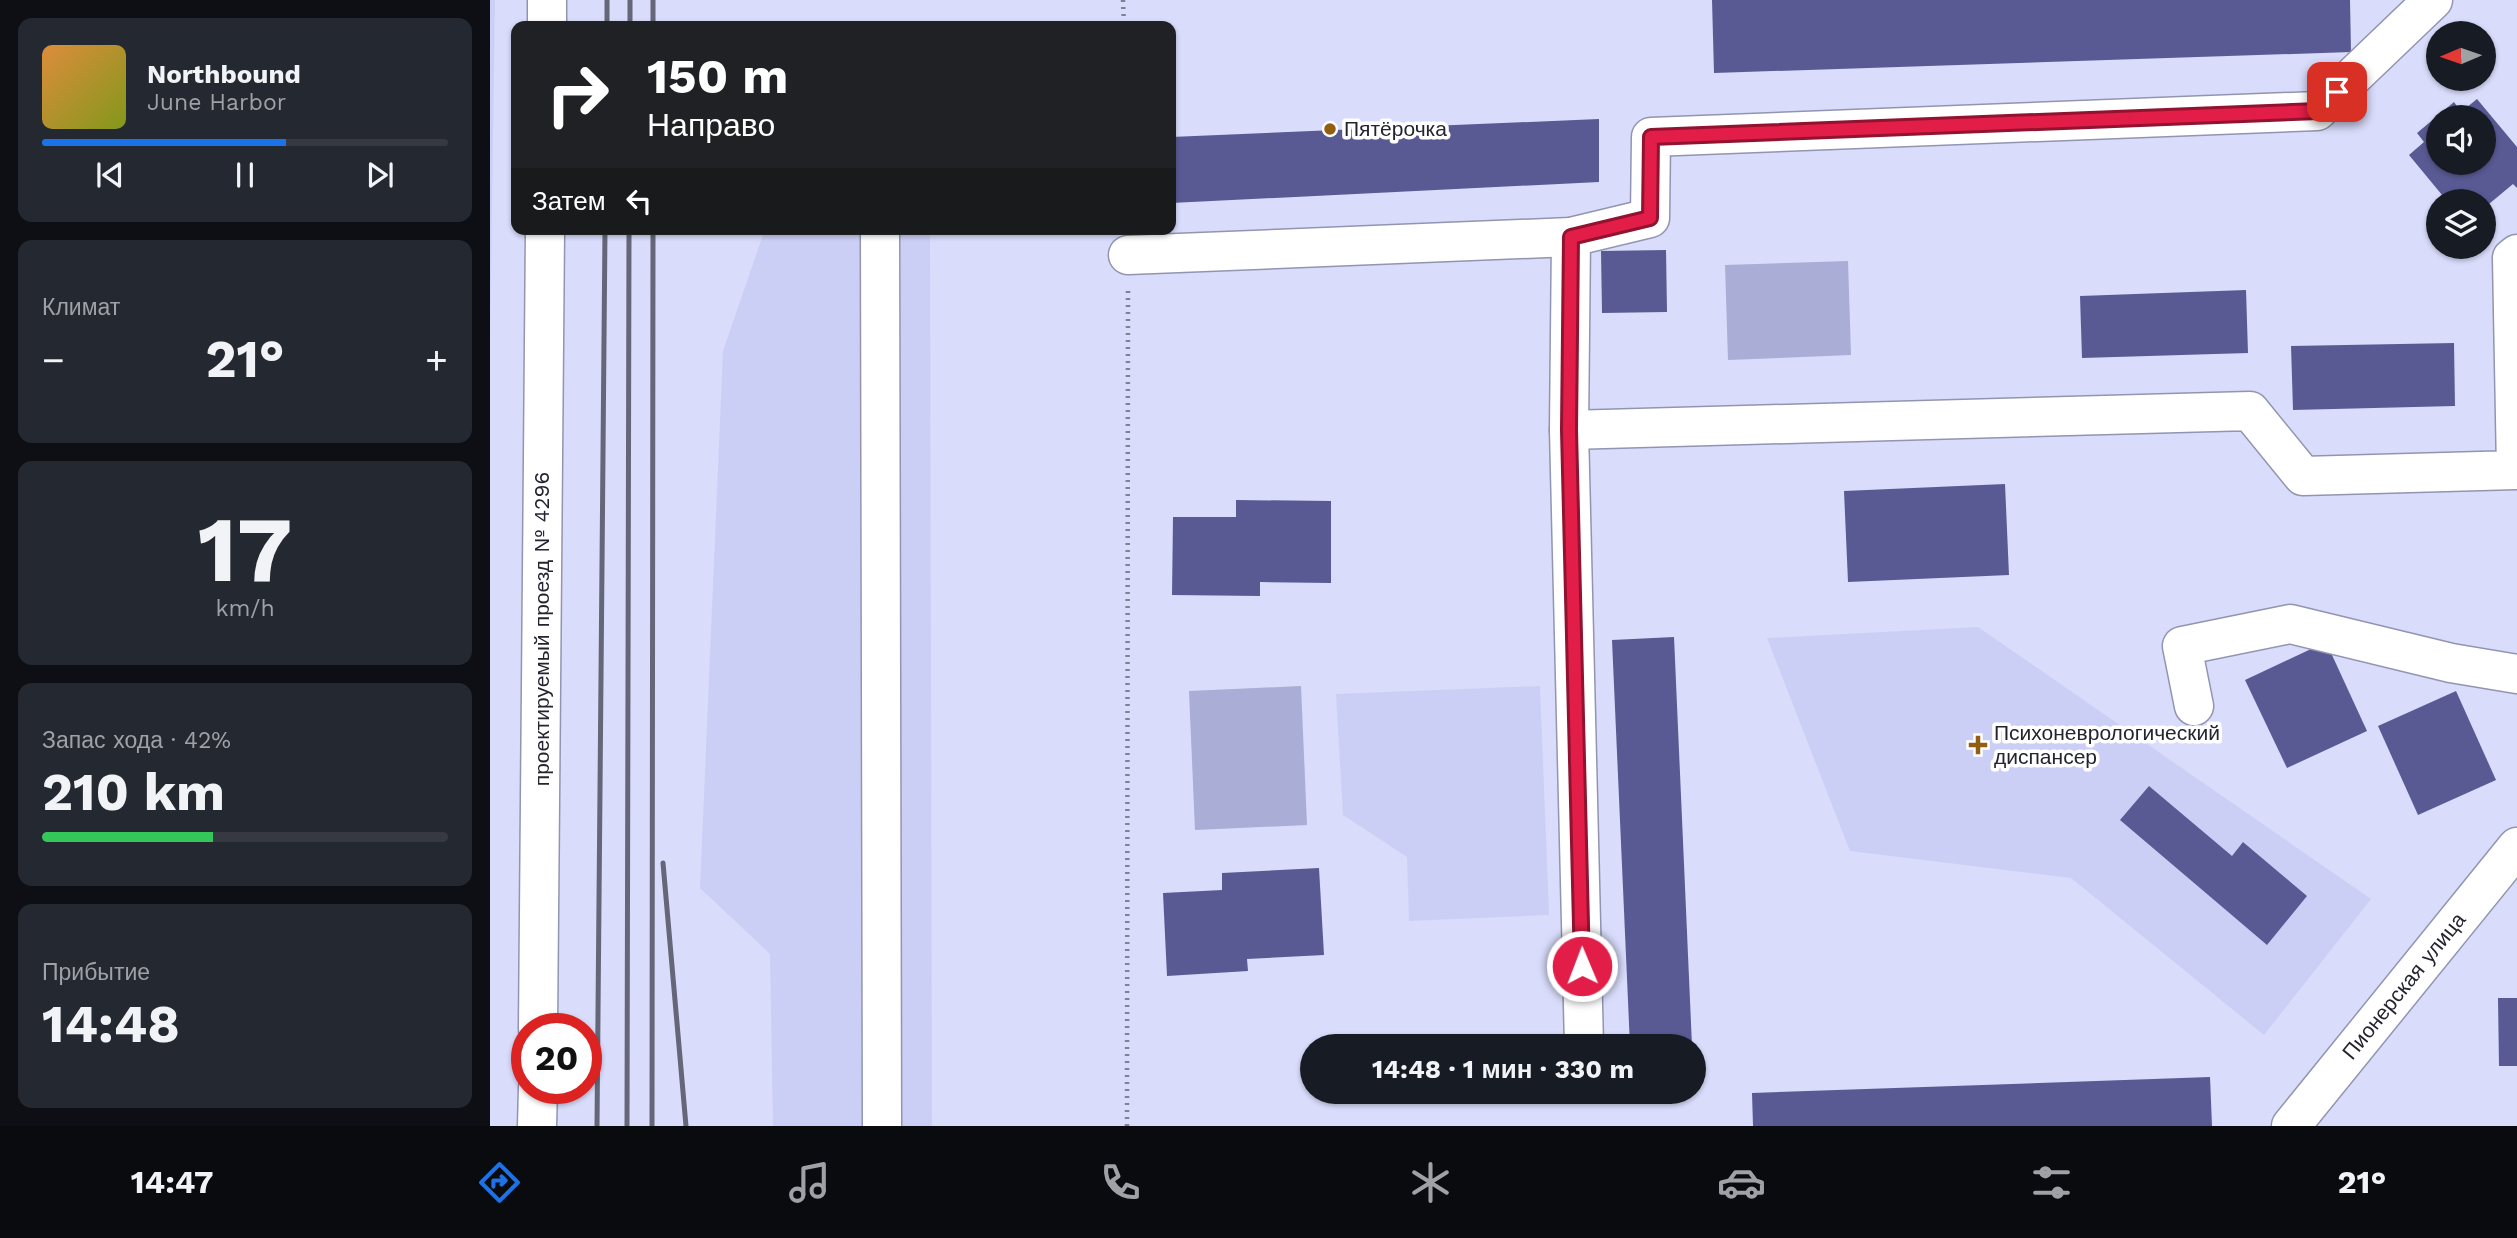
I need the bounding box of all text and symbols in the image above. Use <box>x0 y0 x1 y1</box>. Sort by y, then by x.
north arrow <box>2426 21 2496 91</box>
map controls <box>2426 21 2496 259</box>
text: 150 m <box>647 47 788 105</box>
icon: right <box>532 49 623 140</box>
text: Northbound <box>147 59 301 89</box>
pin <box>2307 62 2367 122</box>
icon: arrive <box>2318 73 2356 111</box>
text: June Harbor <box>147 89 286 116</box>
button: sound <box>2426 105 2496 175</box>
text: Направо <box>647 106 775 144</box>
place label: Пятёрочка <box>1344 116 1447 141</box>
marker: Пятёрочка <box>1322 121 1338 137</box>
icon: previous <box>91 156 129 194</box>
icon: pause <box>226 156 264 194</box>
icon: next <box>361 156 399 194</box>
icon: left <box>620 182 658 220</box>
text: Затем <box>532 186 606 216</box>
button: layers <box>2426 189 2496 259</box>
text: Климат <box>42 294 120 321</box>
text: 21° <box>205 329 285 390</box>
text: − <box>42 338 65 382</box>
text: + <box>425 338 448 382</box>
street label: проектируемый проезд № 4296 <box>529 472 554 786</box>
text: 17 <box>198 496 292 603</box>
text: km/h <box>215 595 275 622</box>
place label: Психоневрологический диспансер <box>1994 720 2220 769</box>
text: Запас хода · 42% <box>42 727 231 754</box>
marker: Психоневрологический диспансер <box>1968 735 1988 755</box>
text: 210 km <box>42 762 225 823</box>
street label: Пионерская улица <box>2337 907 2471 1064</box>
position arrow <box>1545 929 1619 1003</box>
text: Прибытие <box>42 959 150 986</box>
text: 14:48 <box>42 994 180 1055</box>
speed limit sign: 20 <box>511 1013 602 1104</box>
text: 14:48 · 1 мин · 330 m <box>1372 1054 1634 1084</box>
icon: directions <box>475 1158 524 1207</box>
icon: music <box>785 1158 834 1207</box>
icon: phone <box>1096 1158 1145 1207</box>
icon: climate <box>1406 1158 1455 1207</box>
icon: car <box>1717 1158 1766 1207</box>
icon: filters <box>2027 1158 2076 1207</box>
text: 14:47 <box>131 1163 213 1201</box>
text: 21° <box>2338 1163 2386 1201</box>

